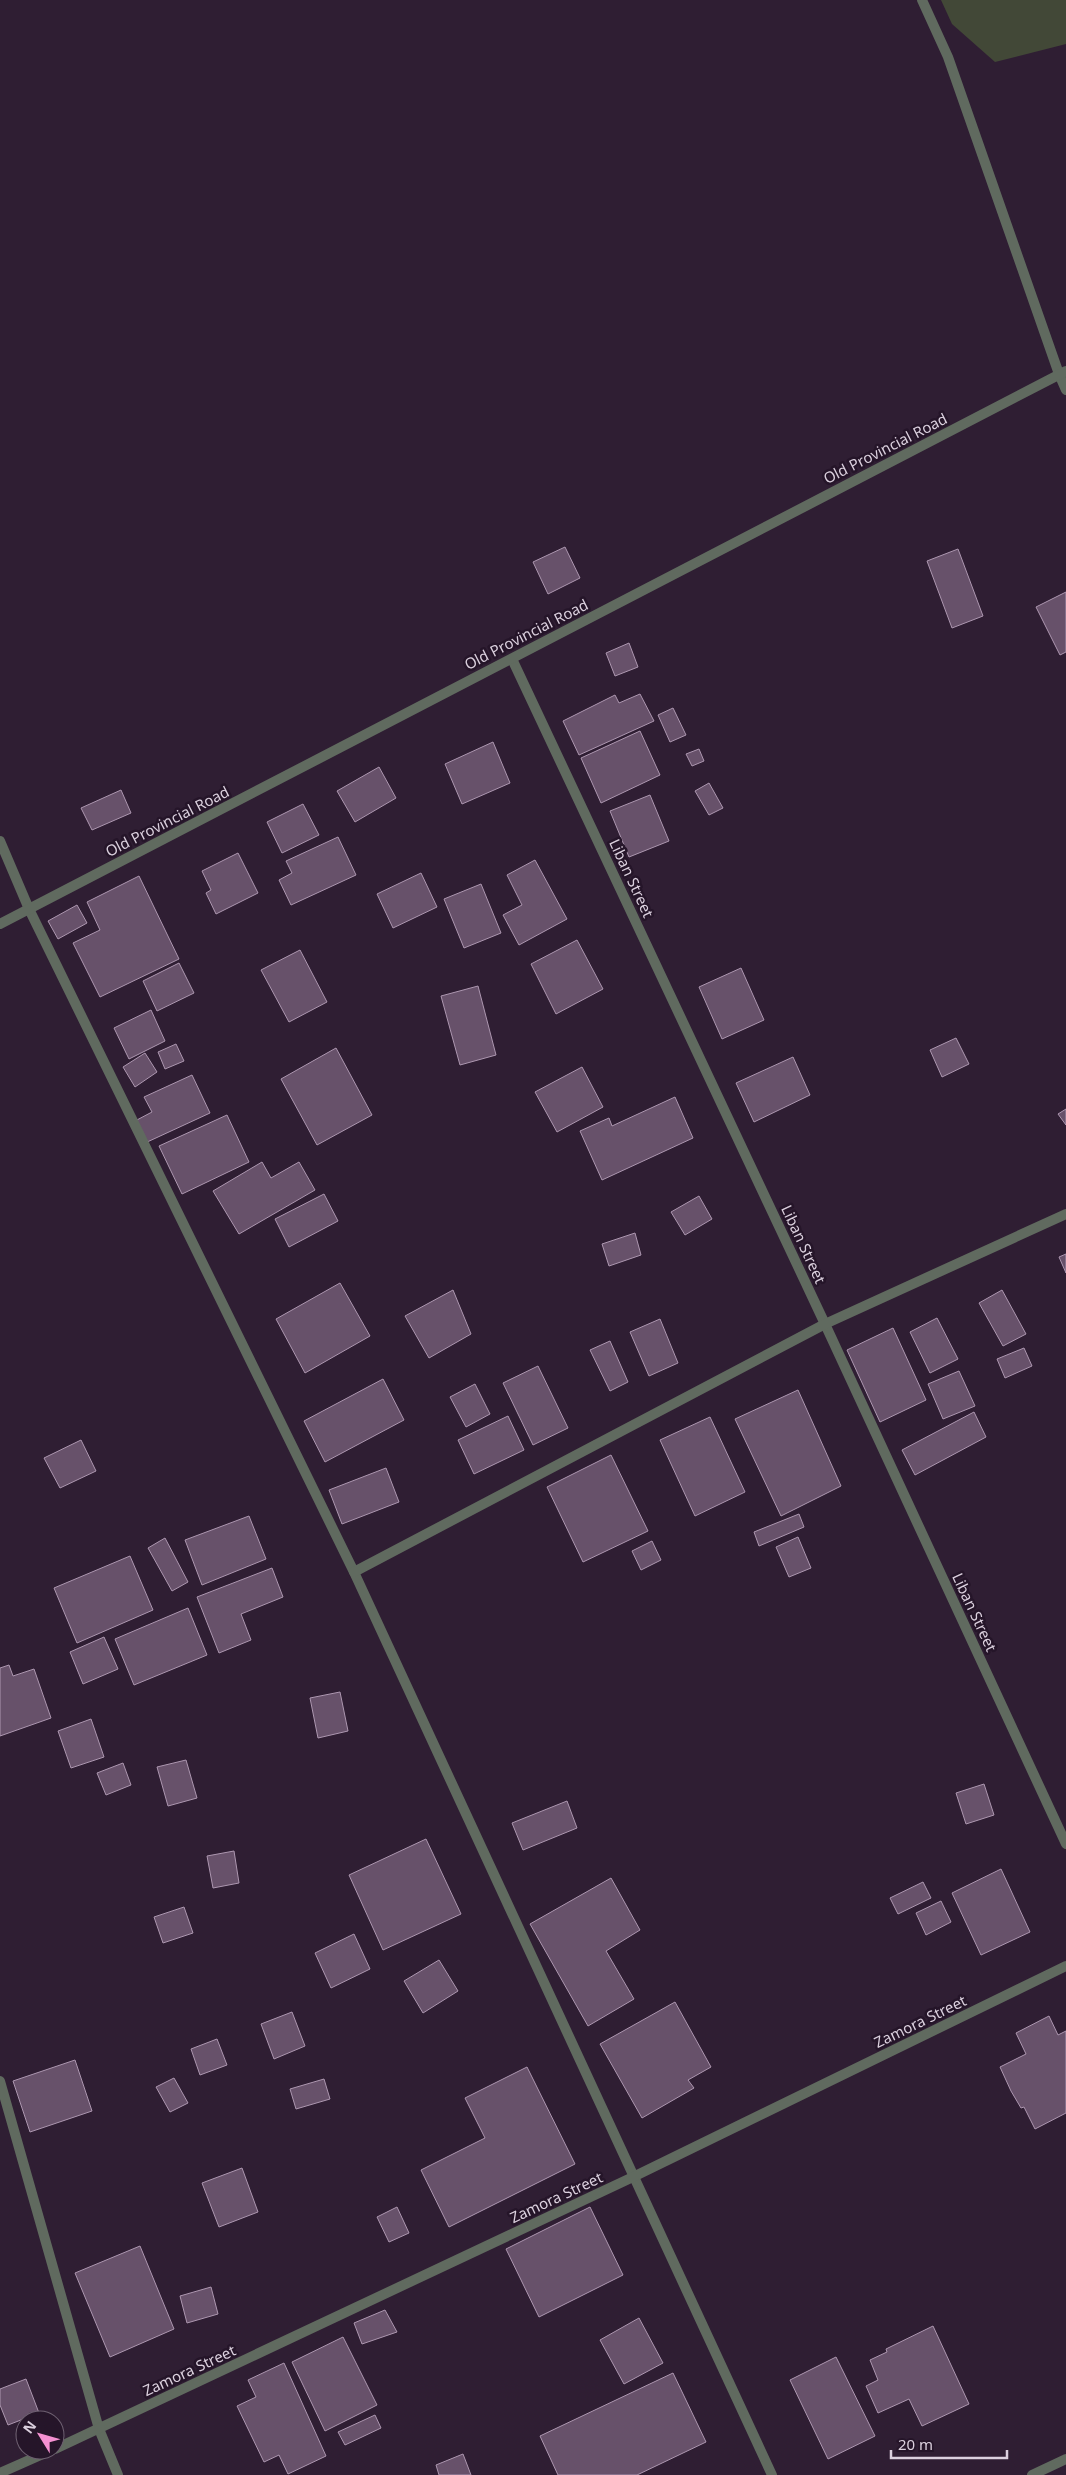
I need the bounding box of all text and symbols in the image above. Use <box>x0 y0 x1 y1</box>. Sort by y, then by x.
street label: Old Provincial Road <box>820 408 950 488</box>
street label: Old Provincial Road <box>461 594 591 674</box>
street label: Old Provincial Road <box>102 781 232 861</box>
street label: Liban Street <box>605 836 659 921</box>
street label: Liban Street <box>777 1202 831 1287</box>
street label: Liban Street <box>948 1570 1002 1655</box>
street label: Zamora Street <box>871 1990 970 2052</box>
street label: Zamora Street <box>506 2167 606 2227</box>
street label: Zamora Street <box>139 2340 239 2400</box>
north arrow <box>15 2410 65 2460</box>
text: N <box>18 2417 40 2437</box>
scale bar <box>891 2428 1007 2460</box>
text: 20 m <box>898 2434 933 2454</box>

